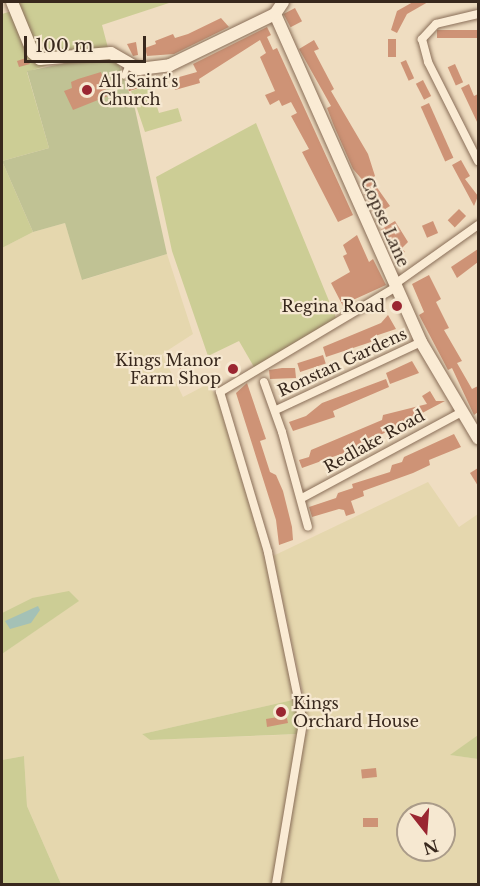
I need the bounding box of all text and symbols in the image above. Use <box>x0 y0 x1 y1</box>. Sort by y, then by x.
scale bar <box>27 24 148 62</box>
text: 100 m <box>35 35 93 57</box>
place label: All Saint's Church <box>99 71 179 109</box>
marker: All Saint's Church <box>80 83 94 97</box>
street label: Copse Lane <box>357 174 413 270</box>
place label: Regina Road <box>281 296 385 316</box>
marker: Regina Road <box>390 299 404 313</box>
street label: Ronstan Gardens <box>274 324 410 400</box>
place label: Kings Manor Farm Shop <box>115 350 221 388</box>
marker: Kings Manor Farm Shop <box>226 362 240 376</box>
street label: Redlake Road <box>320 405 428 477</box>
place label: Kings Orchard House <box>293 693 419 731</box>
marker: Kings Orchard House <box>274 705 288 719</box>
north arrow <box>396 802 456 862</box>
text: N <box>421 836 441 859</box>

